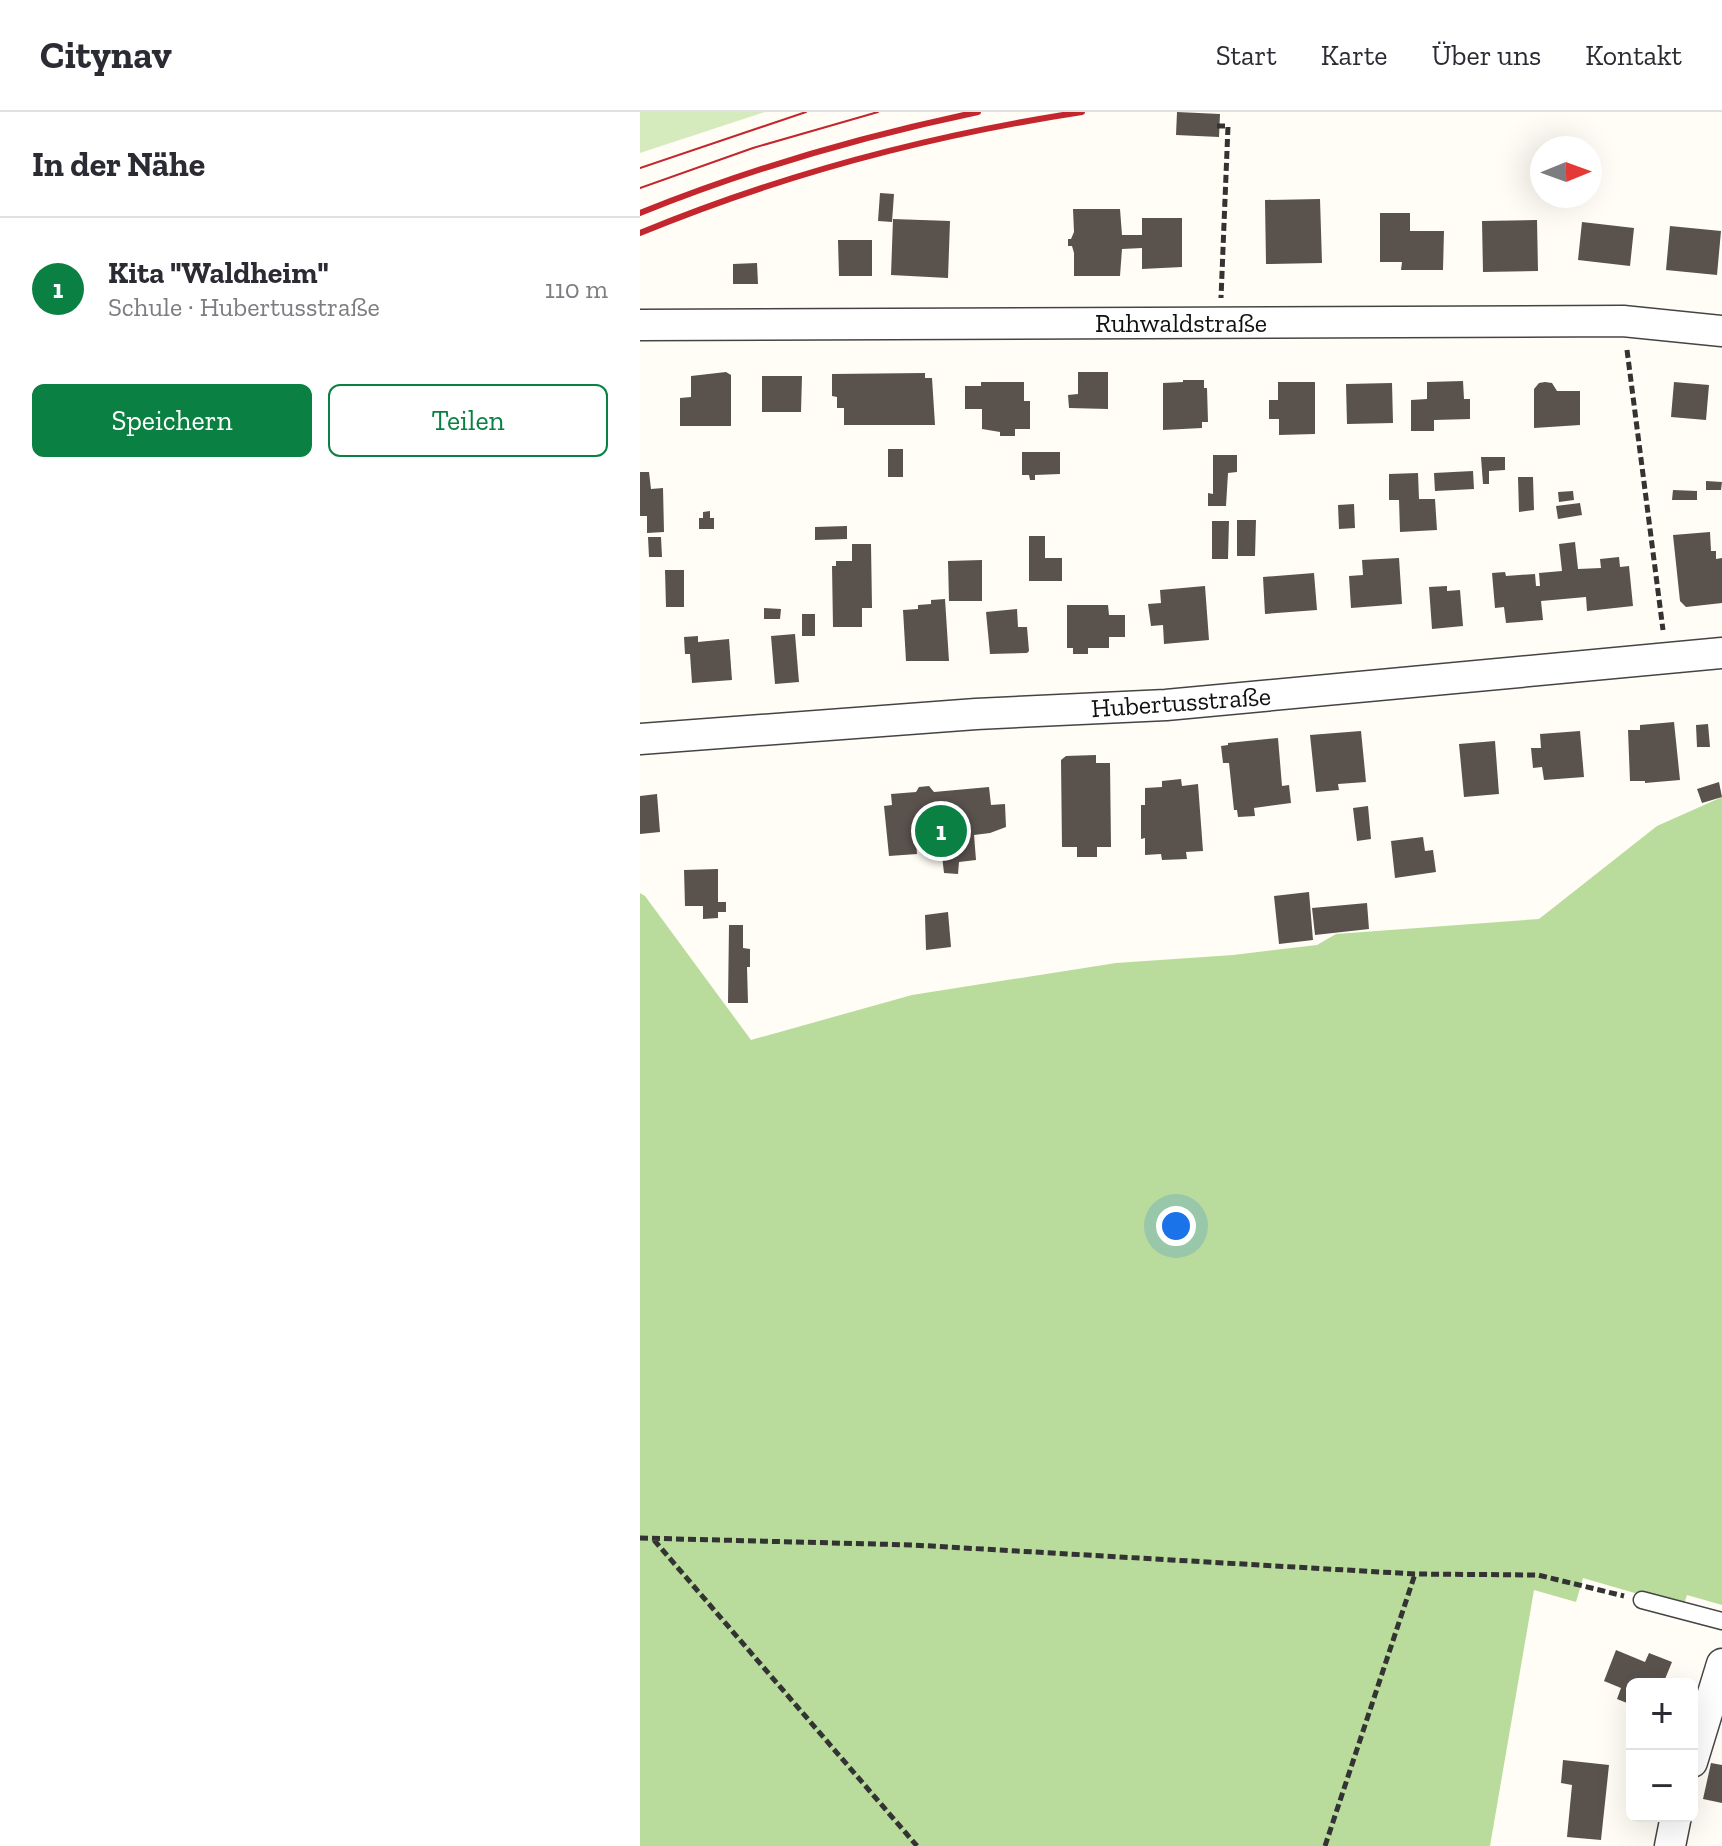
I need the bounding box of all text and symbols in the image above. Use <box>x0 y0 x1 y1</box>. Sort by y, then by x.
text: Citynav <box>40 32 172 78</box>
text: Start <box>1216 39 1277 72</box>
text: Karte <box>1321 39 1387 72</box>
text: Über uns <box>1431 39 1541 72</box>
text: Kontakt <box>1585 39 1682 72</box>
north arrow <box>1530 136 1602 208</box>
text: In der Nähe <box>32 144 205 185</box>
text: Kita "Waldheim" <box>108 255 329 291</box>
text: 1 <box>53 273 63 305</box>
text: 110 m <box>545 273 608 305</box>
text: Schule · Hubertusstraße <box>108 291 380 323</box>
street label: Ruhwaldstraße <box>1095 307 1267 339</box>
button: Speichern <box>32 384 312 457</box>
button: Teilen <box>328 384 608 457</box>
street label: Hubertusstraße <box>1090 680 1272 724</box>
pin: 1 <box>915 801 967 861</box>
your location <box>1156 1206 1196 1246</box>
map controls <box>1626 1678 1698 1822</box>
button: + <box>1626 1678 1698 1750</box>
button: − <box>1626 1750 1698 1822</box>

